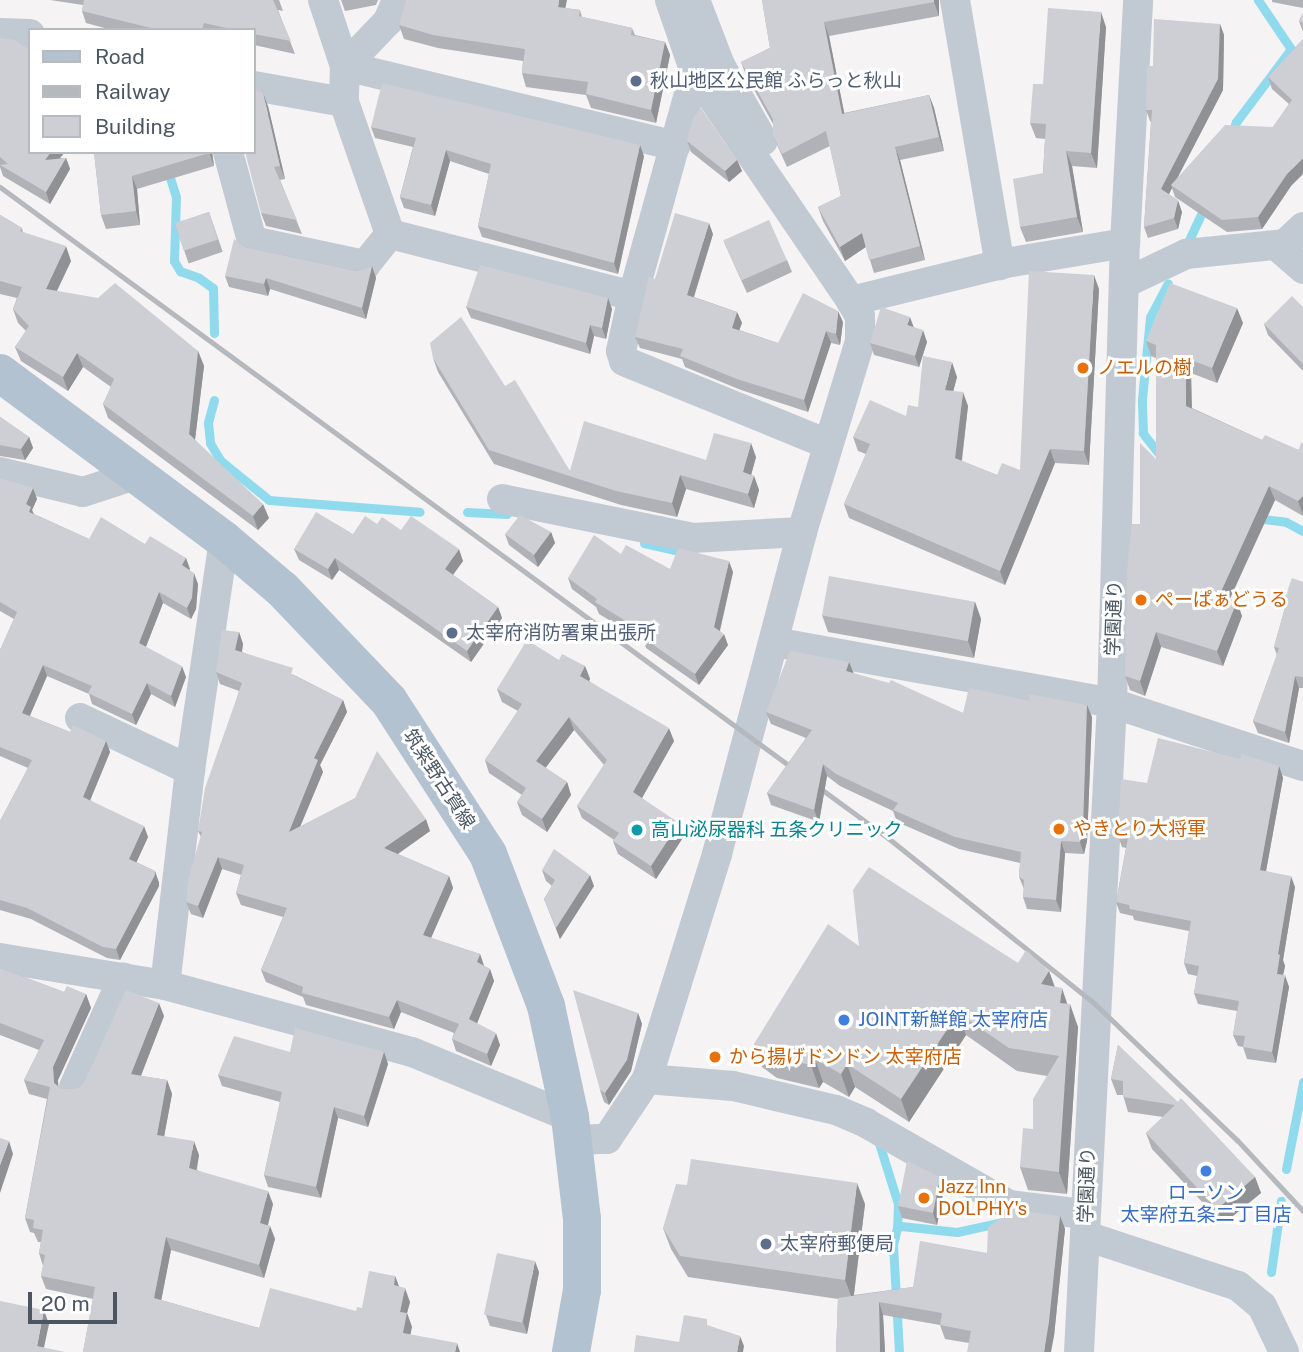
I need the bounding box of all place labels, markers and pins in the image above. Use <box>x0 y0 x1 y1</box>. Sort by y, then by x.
place label: 秋山地区公民館 ふらっと秋山 <box>650 70 902 92</box>
marker: 秋山地区公民館 ふらっと秋山 <box>628 73 644 89</box>
place label: ノエルの樹 <box>1097 357 1192 379</box>
marker: ノエルの樹 <box>1075 360 1091 376</box>
place label: ぺーぱぁどうる <box>1155 589 1288 611</box>
marker: ぺーぱぁどうる <box>1133 592 1149 608</box>
place label: 太宰府消防署東出張所 <box>466 622 656 644</box>
marker: 太宰府消防署東出張所 <box>444 625 460 641</box>
place label: やきとり大将軍 <box>1073 818 1206 840</box>
place label: 高山泌尿器科 五条クリニック <box>651 819 903 841</box>
marker: やきとり大将軍 <box>1051 821 1067 837</box>
marker: 高山泌尿器科 五条クリニック <box>629 822 645 838</box>
place label: JOINT新鮮館 太宰府店 <box>858 1009 1048 1031</box>
marker: JOINT新鮮館 太宰府店 <box>836 1012 852 1028</box>
place label: から揚げドンドン 太宰府店 <box>729 1046 962 1068</box>
marker: から揚げドンドン 太宰府店 <box>707 1049 723 1065</box>
marker: ローソン 太宰府五条二丁目店 <box>1198 1163 1214 1179</box>
place label: Jazz Inn DOLPHY's <box>938 1176 1027 1220</box>
place label: ローソン 太宰府五条二丁目店 <box>1121 1182 1291 1226</box>
marker: Jazz Inn DOLPHY's <box>916 1190 932 1206</box>
place label: 太宰府郵便局 <box>780 1233 894 1255</box>
marker: 太宰府郵便局 <box>758 1236 774 1252</box>

